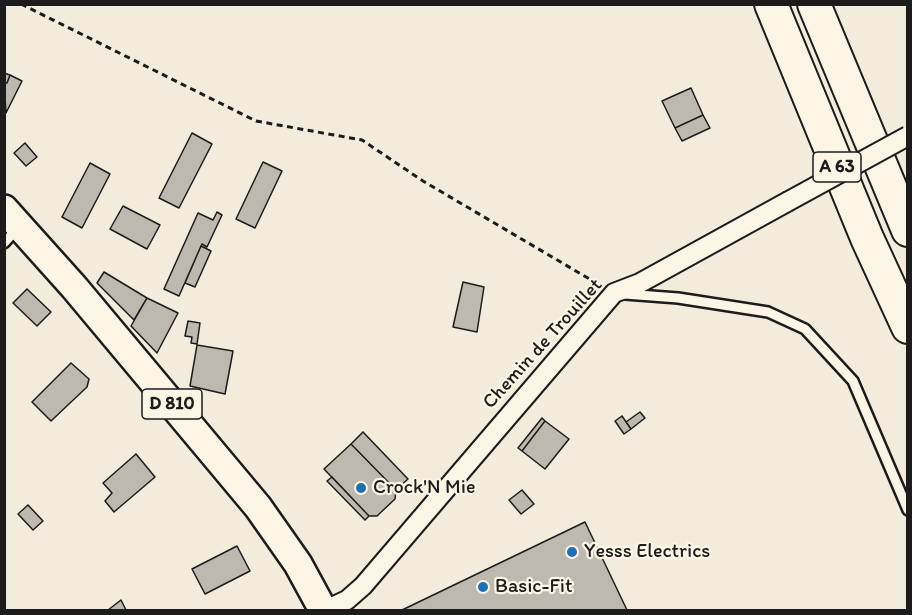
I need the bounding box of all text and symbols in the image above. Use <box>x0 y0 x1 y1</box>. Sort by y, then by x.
road number: A 63 <box>813 152 861 182</box>
street label: Chemin de Trouillet <box>478 274 608 414</box>
road number: D 810 <box>142 389 202 419</box>
place label: Crock'N Mie <box>373 476 475 500</box>
marker: Crock'N Mie <box>354 481 368 495</box>
place label: Yesss Electrics <box>584 540 710 564</box>
marker: Yesss Electrics <box>565 545 579 559</box>
place label: Basic-Fit <box>495 575 572 599</box>
marker: Basic-Fit <box>476 580 490 594</box>

